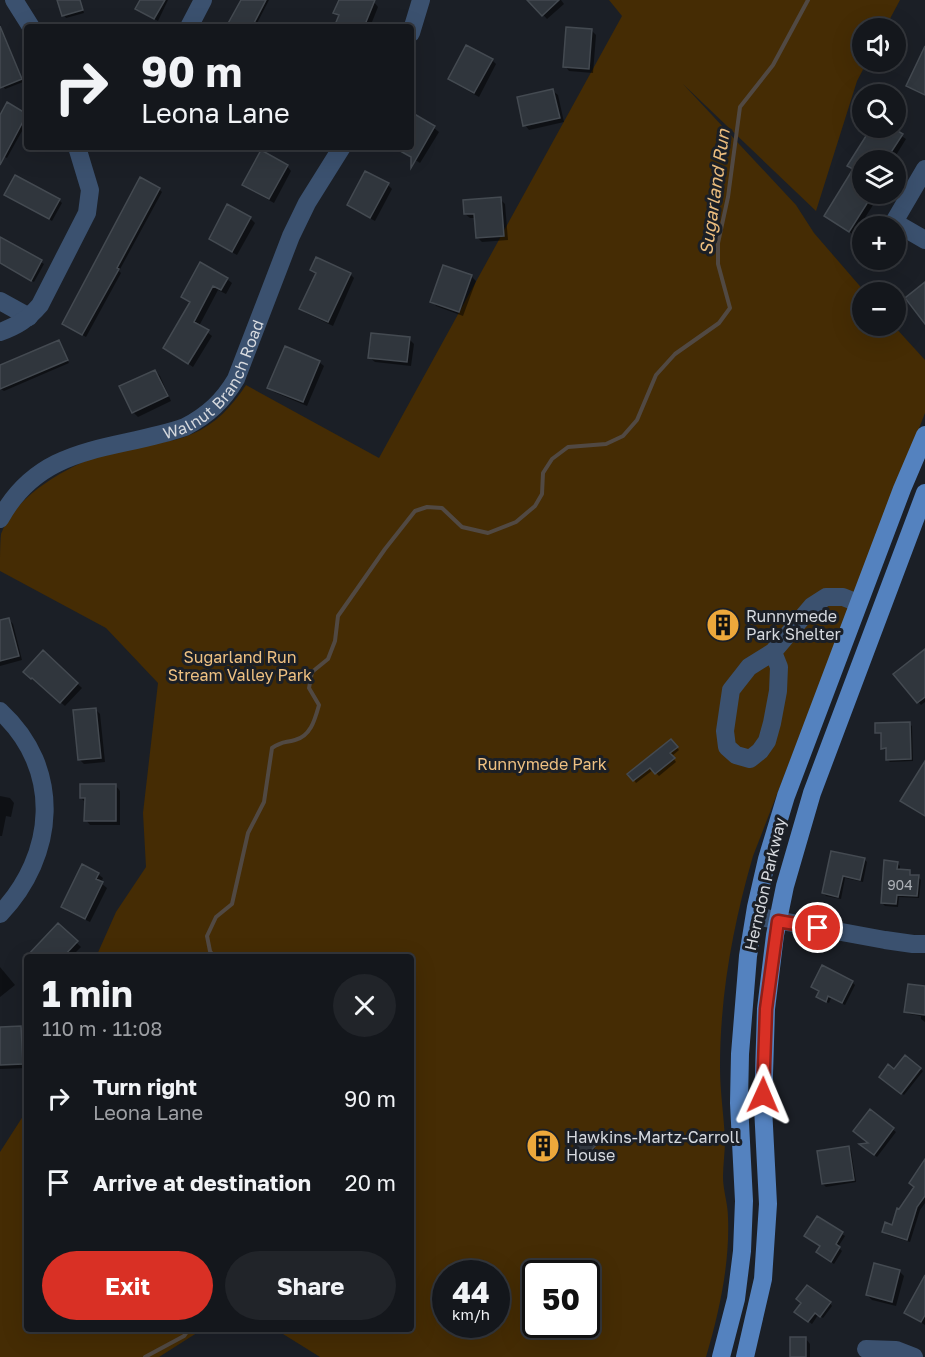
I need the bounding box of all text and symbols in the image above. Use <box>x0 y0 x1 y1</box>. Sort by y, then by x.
map controls <box>852 18 906 336</box>
button: sound <box>852 18 906 72</box>
text: 90 m <box>141 46 242 96</box>
icon: right <box>42 48 120 126</box>
button: search <box>852 84 906 138</box>
text: Leona Lane <box>141 97 290 129</box>
water label: Sugarland Run <box>694 126 734 256</box>
button: layers <box>852 150 906 204</box>
button: + <box>852 216 906 270</box>
button: − <box>852 282 906 336</box>
street label: Walnut Branch Road <box>161 317 268 443</box>
place label: Runnymede Park Shelter <box>746 606 841 644</box>
building icon: Runnymede Park Shelter <box>705 607 741 643</box>
park label: Sugarland Run Stream Valley Park <box>168 647 312 685</box>
park label: Runnymede Park <box>477 754 607 774</box>
street label: Herndon Parkway <box>740 815 790 952</box>
house number: 904 <box>887 876 913 893</box>
pin <box>792 902 843 953</box>
icon: arrive <box>801 911 834 944</box>
text: 1 min <box>42 972 133 1015</box>
button: close <box>333 974 396 1037</box>
text: 110 m · 11:08 <box>42 1016 163 1040</box>
position arrow <box>731 1063 795 1127</box>
text: Turn right <box>93 1073 197 1100</box>
icon: right <box>42 1082 75 1115</box>
text: 90 m <box>344 1085 396 1112</box>
text: Leona Lane <box>93 1100 203 1124</box>
place label: Hawkins-Martz-Carroll House <box>566 1127 740 1165</box>
building icon: Hawkins-Martz-Carroll House <box>525 1128 561 1164</box>
icon: arrive <box>42 1166 75 1199</box>
text: Arrive at destination <box>93 1169 311 1196</box>
text: 20 m <box>345 1169 396 1196</box>
button: Exit <box>42 1251 213 1320</box>
button: Share <box>225 1251 396 1320</box>
speed limit sign: 50 <box>522 1260 600 1338</box>
text: 44 <box>452 1274 490 1310</box>
text: km/h <box>452 1305 490 1323</box>

